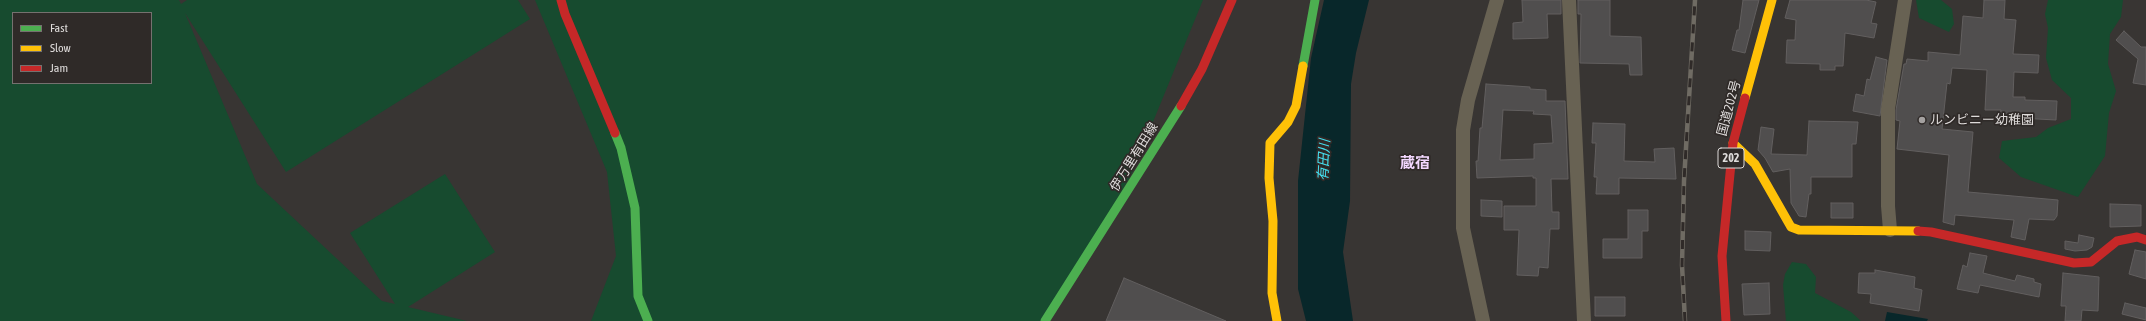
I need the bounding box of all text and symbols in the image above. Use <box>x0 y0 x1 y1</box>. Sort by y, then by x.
legend <box>12 12 152 84</box>
text: Fast <box>50 21 68 35</box>
text: Slow <box>50 41 71 55</box>
text: Jam <box>50 61 68 75</box>
street label: 国道202号 <box>1714 78 1744 138</box>
place label: ルンビニー幼稚園 <box>1930 112 2034 128</box>
marker: ルンビニー幼稚園 <box>1917 115 1927 125</box>
street label: 伊万里有田線 <box>1107 120 1161 194</box>
water label: 有田川 <box>1315 139 1333 181</box>
road number: 202 <box>1718 148 1744 168</box>
district label: 蔵宿 <box>1400 154 1430 172</box>

